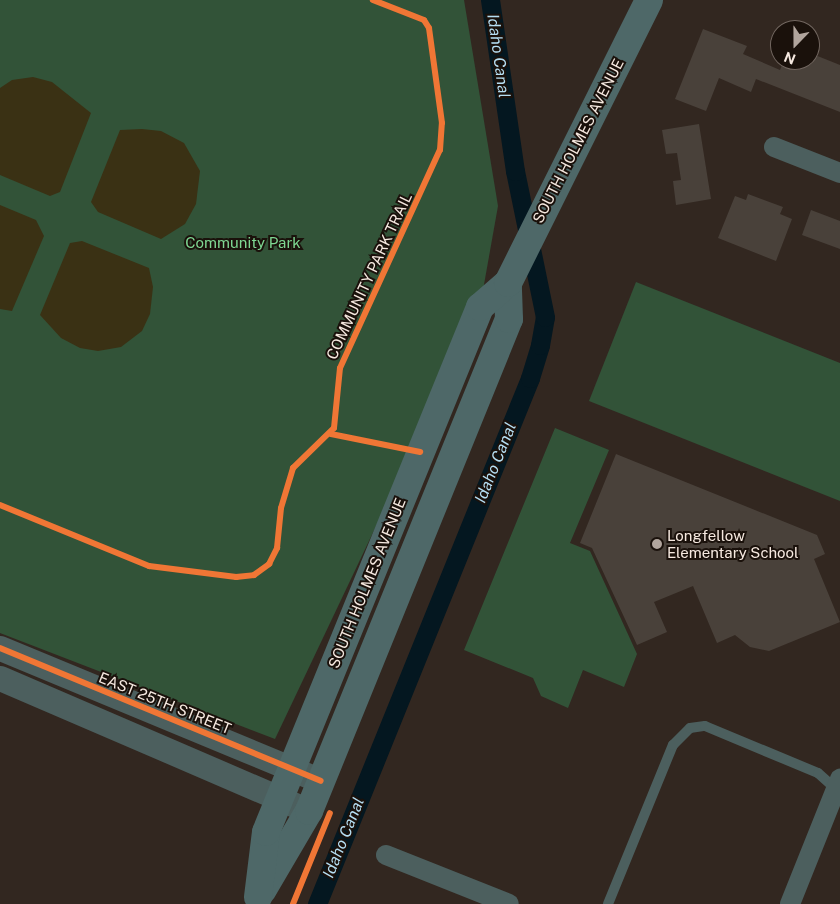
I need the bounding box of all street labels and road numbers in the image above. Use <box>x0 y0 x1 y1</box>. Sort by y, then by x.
street label: SOUTH HOLMES AVENUE <box>529 56 627 226</box>
street label: COMMUNITY PARK TRAIL <box>322 190 416 362</box>
street label: SOUTH HOLMES AVENUE <box>325 495 409 671</box>
street label: EAST 25TH STREET <box>96 668 234 738</box>

